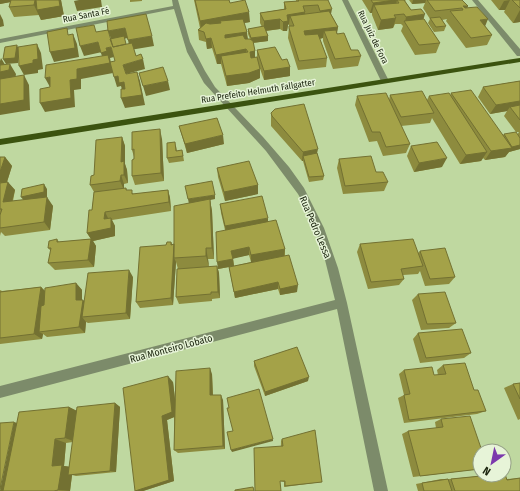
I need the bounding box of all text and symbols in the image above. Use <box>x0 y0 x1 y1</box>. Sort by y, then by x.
street label: Rua Santa Fé <box>62 5 111 24</box>
street label: Rua Juiz de Fora <box>356 9 391 66</box>
street label: Rua Prefeito Helmuth Fallgatter <box>200 77 316 105</box>
street label: Rua Pedro Lessa <box>297 194 334 260</box>
street label: Rua Monteiro Lobato <box>129 332 214 366</box>
north arrow <box>472 443 512 483</box>
text: N <box>481 464 493 478</box>

